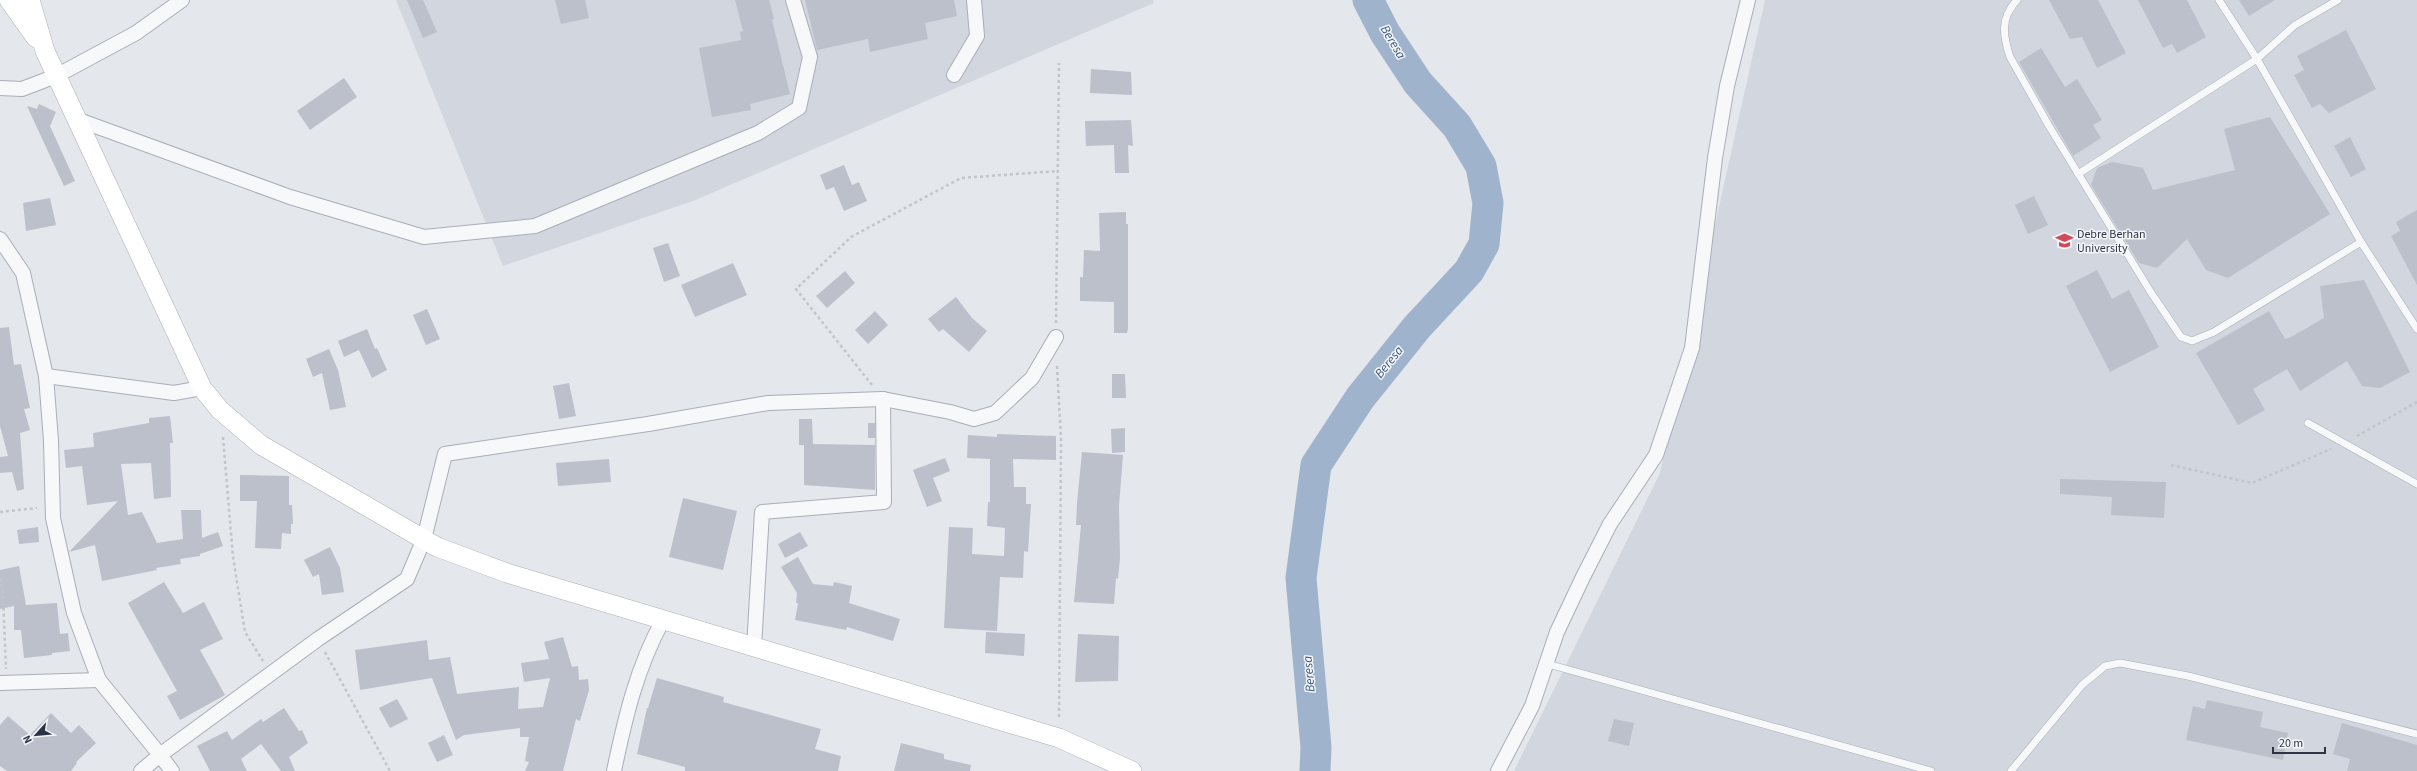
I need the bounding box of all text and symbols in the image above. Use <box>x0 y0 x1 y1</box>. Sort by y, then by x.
water label: Beresa <box>1376 22 1410 62</box>
place label: Debre Berhan University <box>2077 226 2146 257</box>
school or university icon: Debre Berhan University <box>2054 231 2074 251</box>
water label: Beresa <box>1371 342 1407 382</box>
water label: Beresa <box>1298 655 1320 693</box>
north arrow <box>16 715 56 755</box>
scale bar <box>2273 729 2325 755</box>
text: N <box>19 733 36 746</box>
text: 20 m <box>2279 735 2303 752</box>

